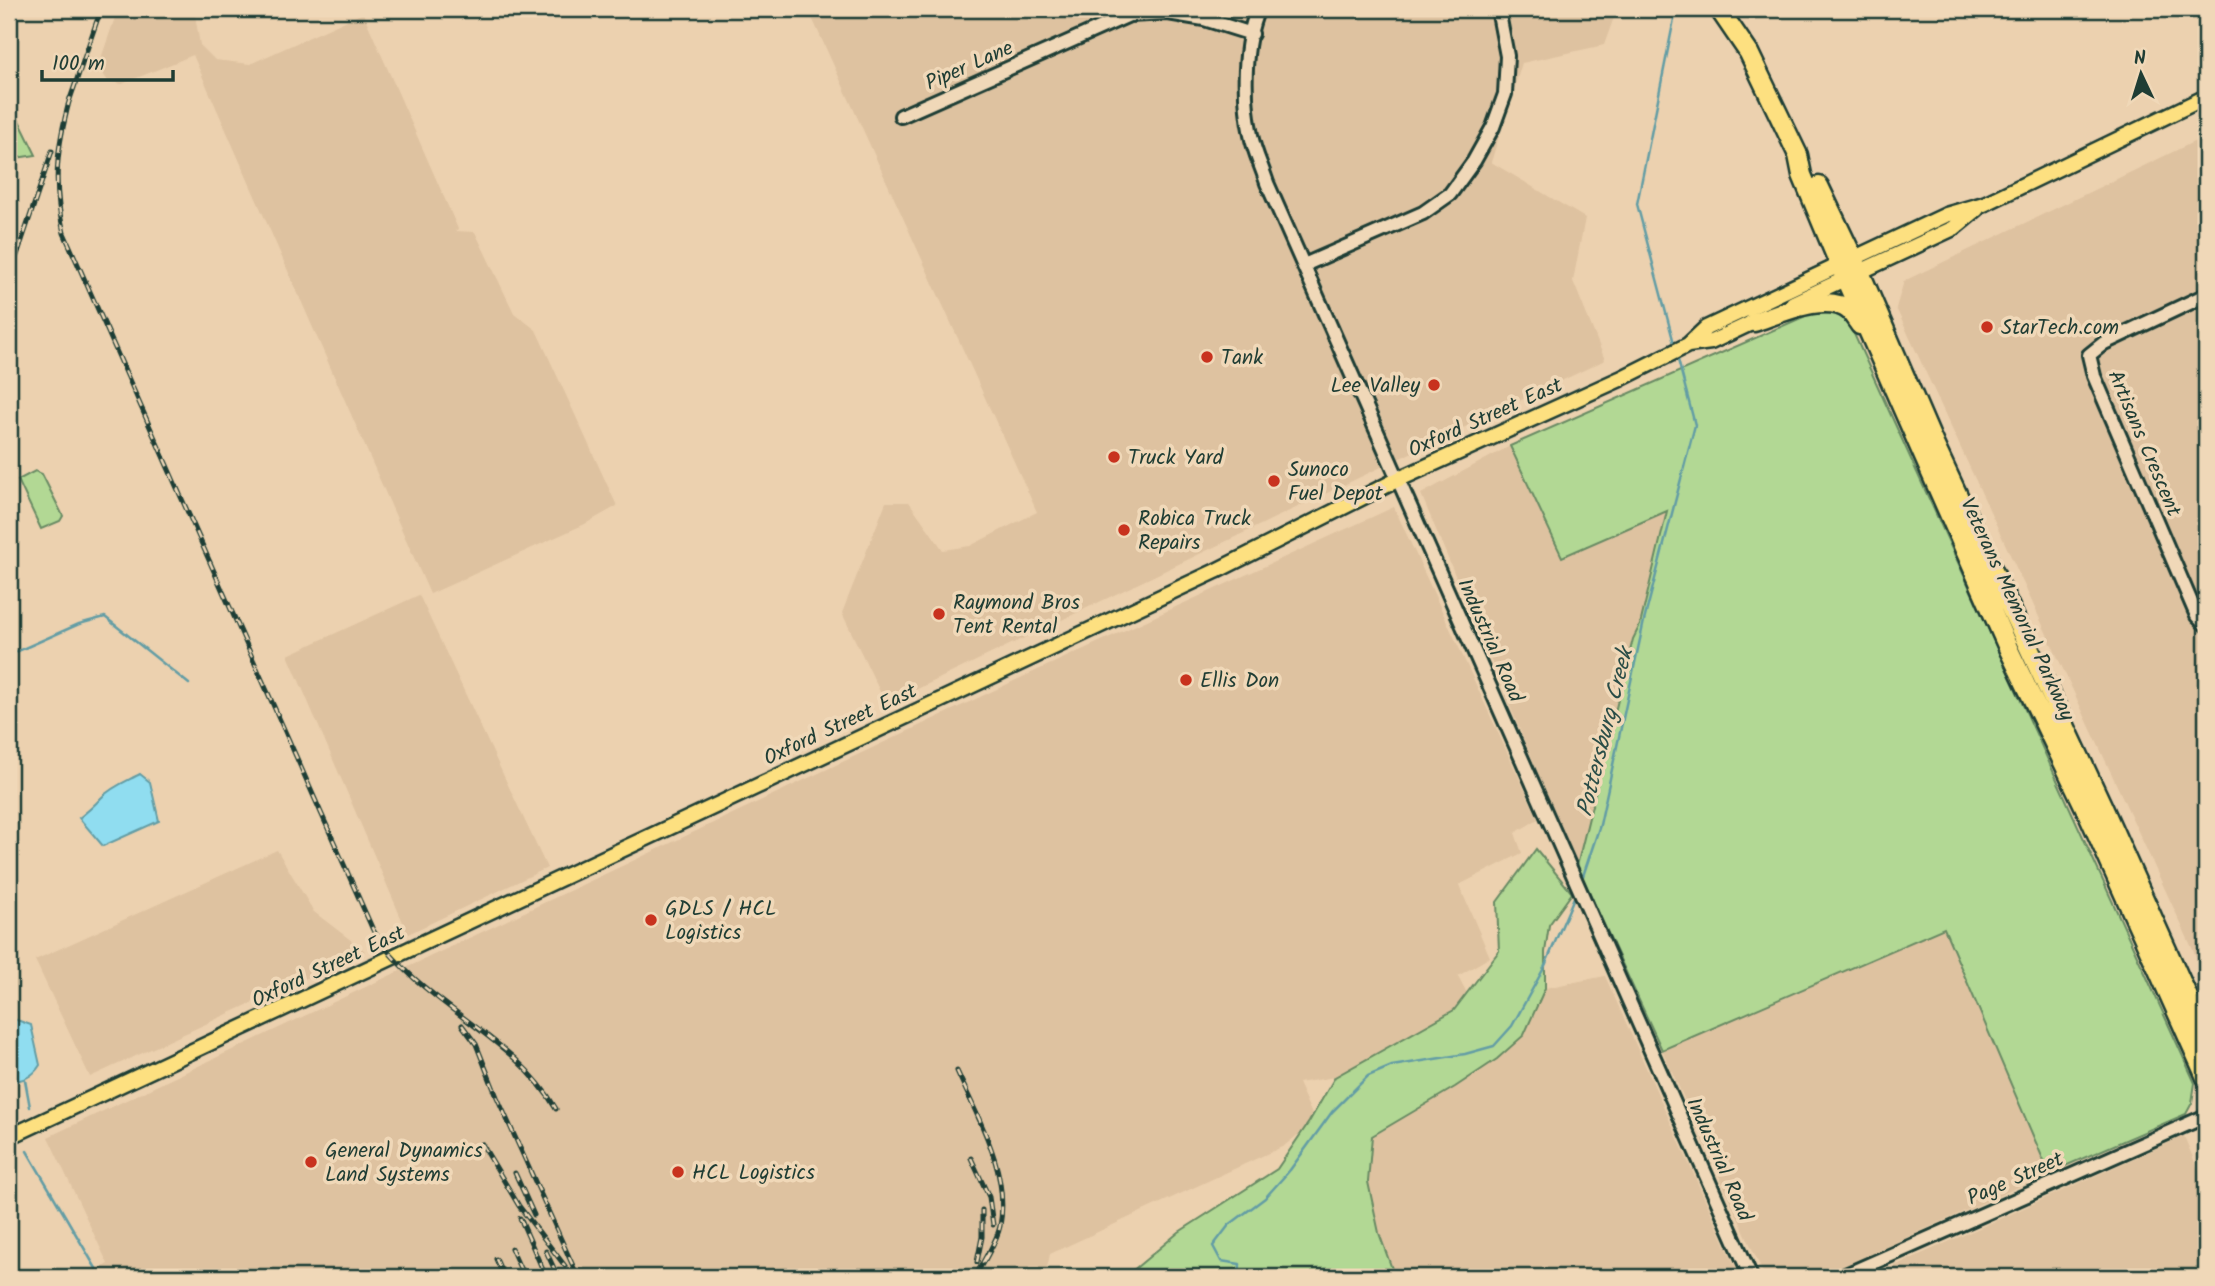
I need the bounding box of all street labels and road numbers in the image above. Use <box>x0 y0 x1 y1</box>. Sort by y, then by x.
street label: Piper Lane <box>920 32 1019 100</box>
street label: Artisans Crescent <box>2098 365 2190 523</box>
street label: Oxford Street East <box>1403 369 1569 467</box>
street label: Veterans Memorial Parkway <box>1950 493 2083 727</box>
street label: Industrial Road <box>1448 573 1532 708</box>
street label: Oxford Street East <box>758 675 924 775</box>
street label: Oxford Street East <box>246 917 412 1017</box>
street label: Industrial Road <box>1677 1092 1761 1227</box>
street label: Page Street <box>1962 1143 2070 1215</box>

